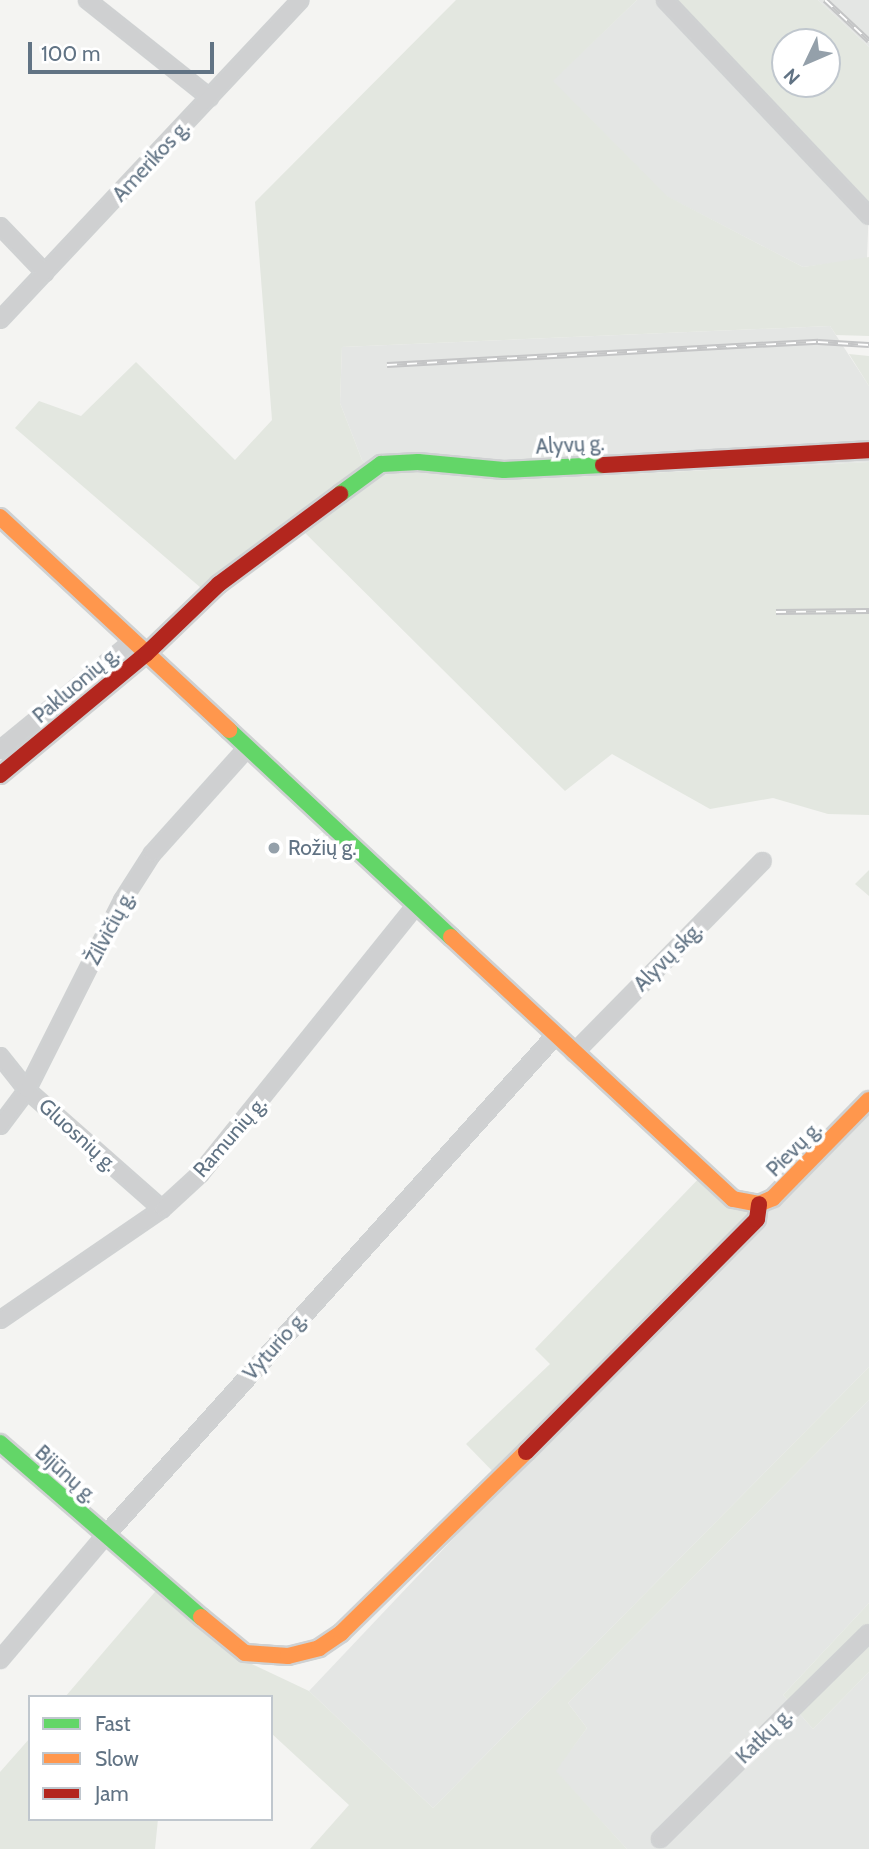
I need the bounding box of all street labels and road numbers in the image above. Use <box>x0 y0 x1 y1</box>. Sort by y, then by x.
street label: Amerikos g. <box>107 115 195 207</box>
street label: Alyvų g. <box>535 431 605 459</box>
street label: Pakluonių g. <box>28 641 124 729</box>
street label: Žilvičių g. <box>80 887 140 969</box>
street label: Alyvų skg. <box>628 917 708 997</box>
street label: Ramunių g. <box>188 1091 272 1183</box>
street label: Gluosnių g. <box>34 1093 122 1177</box>
street label: Pievų g. <box>761 1116 827 1182</box>
street label: Vyturio g. <box>238 1307 312 1385</box>
street label: Bijūnų g. <box>30 1440 102 1508</box>
street label: Katkų g. <box>731 1703 797 1769</box>

